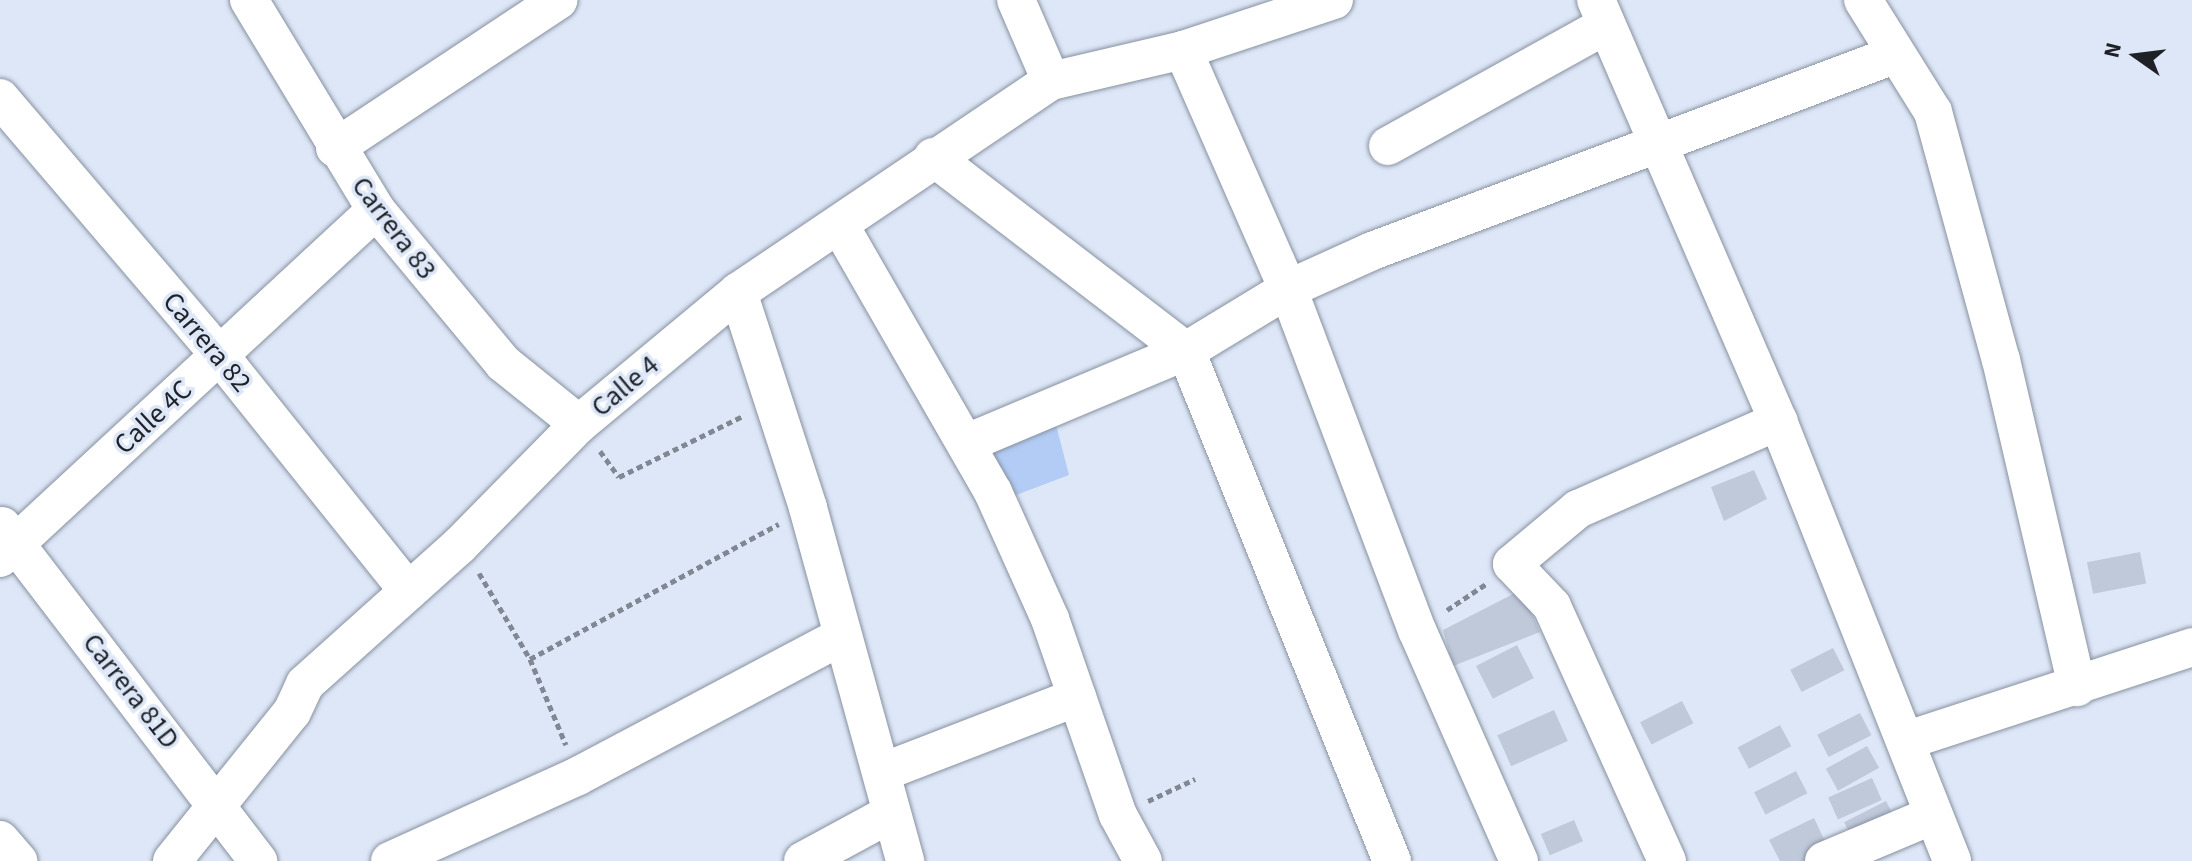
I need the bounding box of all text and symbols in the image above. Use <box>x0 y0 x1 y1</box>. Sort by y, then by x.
north arrow <box>2096 16 2176 96</box>
text: N <box>2095 39 2130 61</box>
street label: Carrera 83 <box>345 170 443 286</box>
street label: Carrera 82 <box>156 285 258 399</box>
street label: Calle 4 <box>584 348 666 424</box>
street label: Calle 4C <box>107 373 199 461</box>
street label: Carrera 81D <box>76 627 186 755</box>

